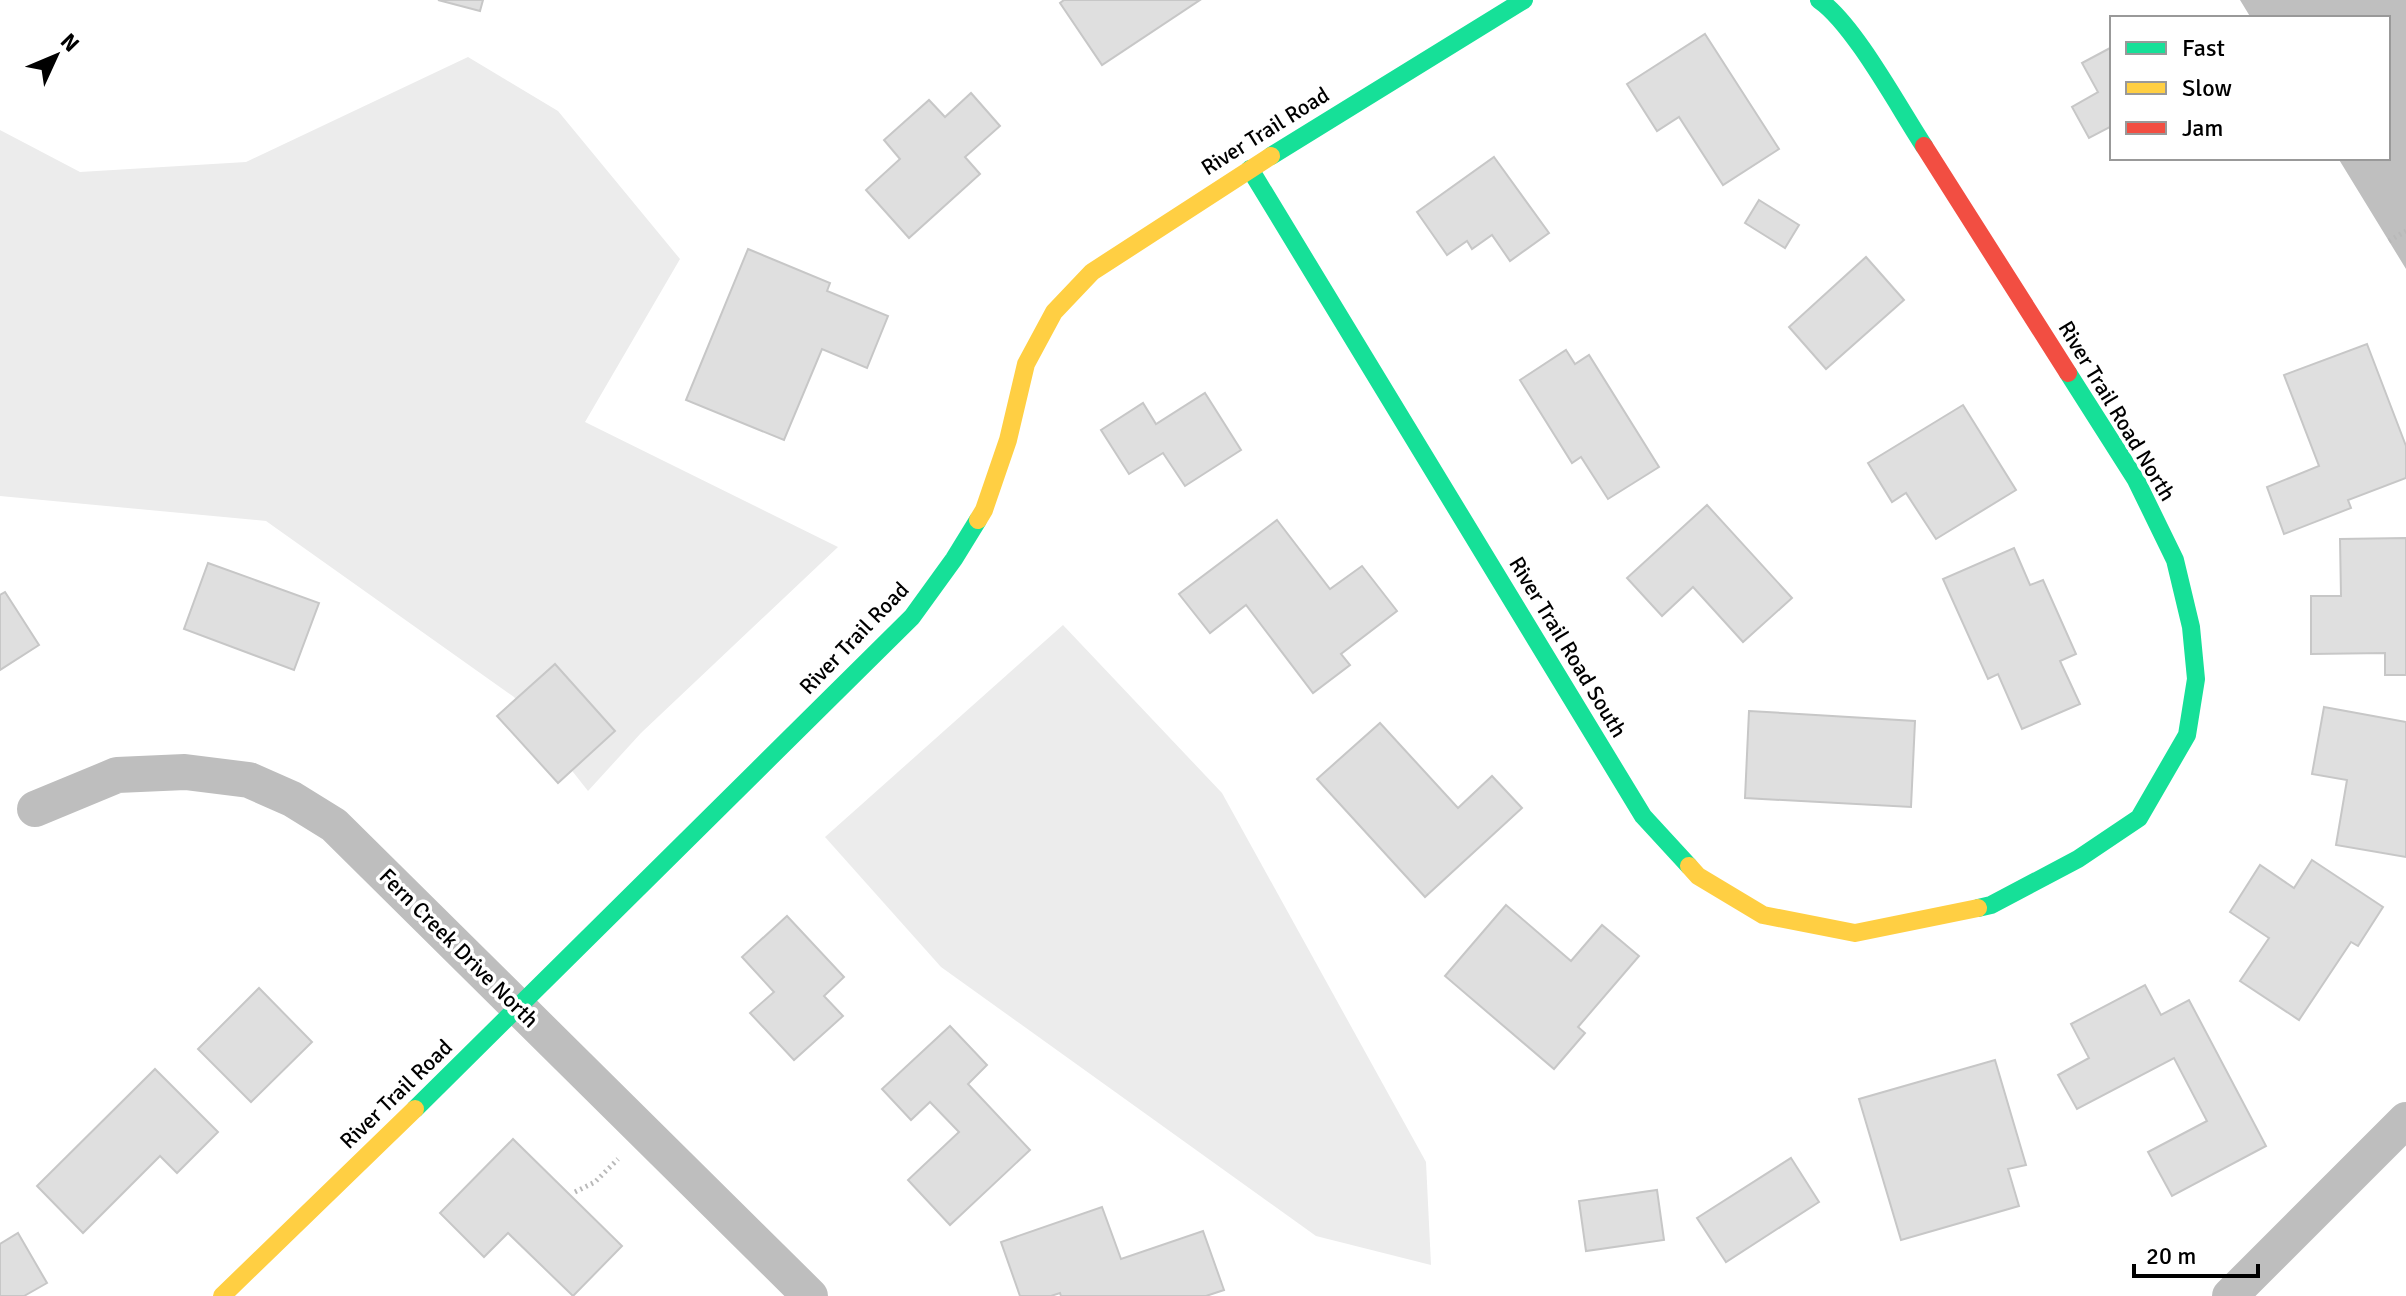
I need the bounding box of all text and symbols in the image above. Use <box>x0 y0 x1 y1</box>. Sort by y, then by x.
north arrow <box>16 16 96 96</box>
legend <box>2110 16 2390 160</box>
text: N <box>55 28 85 57</box>
text: Fast <box>2182 33 2225 63</box>
text: Slow <box>2182 73 2232 103</box>
street label: River Trail Road <box>1196 81 1334 181</box>
text: Jam <box>2182 113 2223 143</box>
street label: River Trail Road North <box>2053 316 2181 506</box>
street label: River Trail Road South <box>1503 552 1633 742</box>
street label: River Trail Road <box>794 576 914 700</box>
street label: Fern Creek Drive North <box>374 863 544 1033</box>
street label: River Trail Road <box>334 1034 458 1154</box>
scale bar <box>2134 1228 2258 1278</box>
text: 20 m <box>2146 1241 2196 1271</box>

